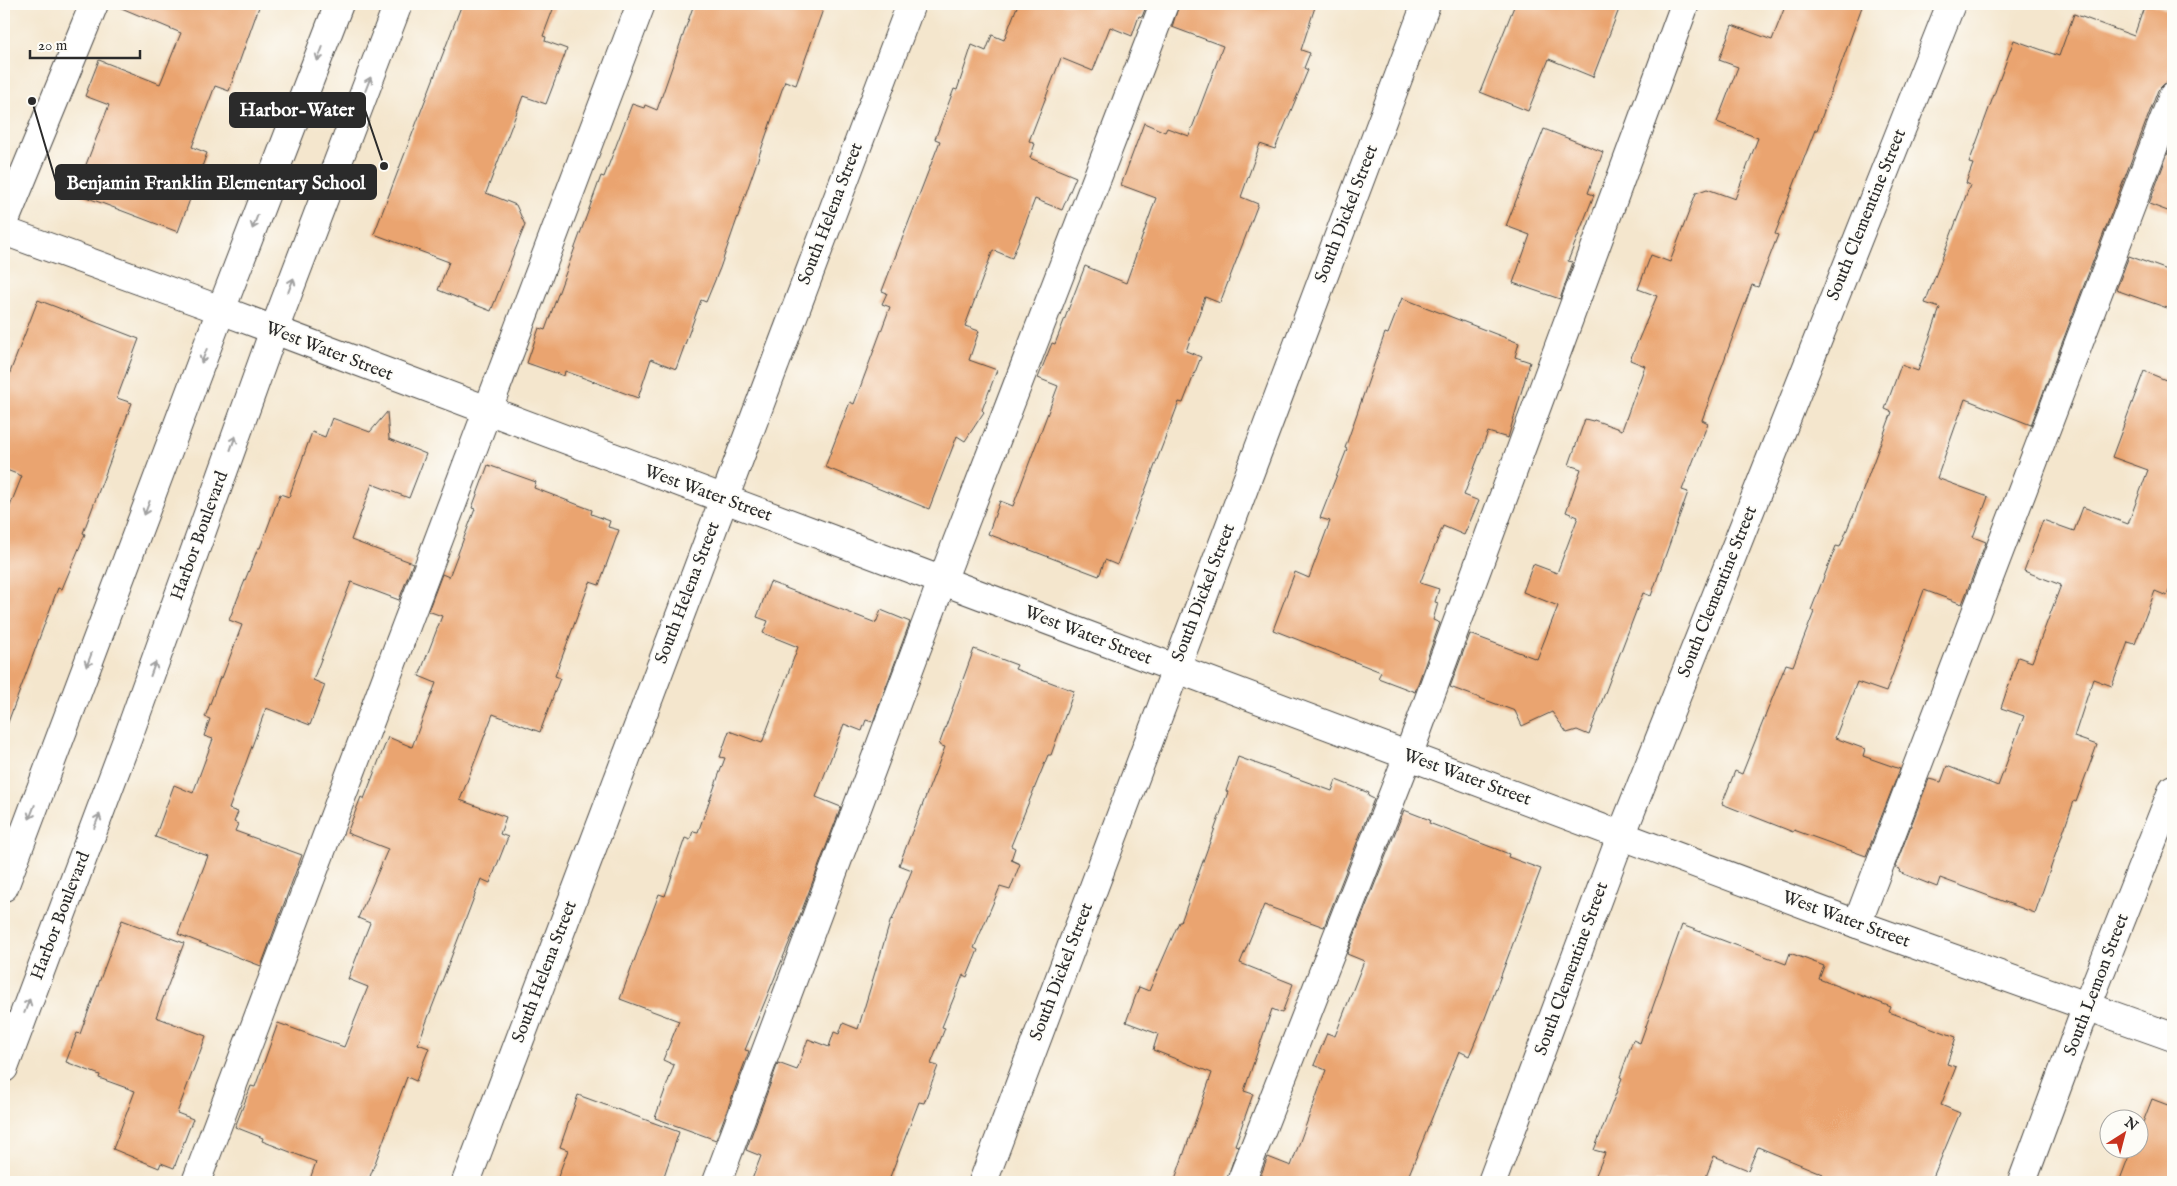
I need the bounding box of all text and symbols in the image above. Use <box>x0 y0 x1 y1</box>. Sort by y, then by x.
scale bar <box>30 28 140 60</box>
text: 20 m <box>38 36 68 55</box>
one-way arrow <box>315 46 324 61</box>
one-way arrow <box>364 77 373 92</box>
callout: Harbor-Water <box>230 93 365 127</box>
text: Harbor-Water <box>239 99 356 123</box>
street label: South Clementine Street <box>1822 126 1912 304</box>
street label: South Helena Street <box>793 140 869 288</box>
street label: South Dickel Street <box>1310 142 1384 286</box>
callout: Benjamin Franklin Elementary School <box>56 165 376 199</box>
text: Benjamin Franklin Elementary School <box>66 172 366 196</box>
one-way arrow <box>250 214 259 229</box>
one-way arrow <box>287 278 296 293</box>
street label: West Water Street <box>262 317 396 387</box>
one-way arrow <box>199 348 208 363</box>
one-way arrow <box>229 436 238 451</box>
street label: West Water Street <box>641 460 775 528</box>
street label: Harbor Boulevard <box>166 468 234 604</box>
one-way arrow <box>141 500 151 515</box>
street label: South Clementine Street <box>1673 503 1763 681</box>
street label: South Helena Street <box>650 519 726 667</box>
street label: South Dickel Street <box>1167 521 1241 665</box>
street label: West Water Street <box>1021 601 1155 671</box>
one-way arrow <box>84 652 93 667</box>
one-way arrow <box>149 661 158 677</box>
street label: West Water Street <box>1400 744 1534 812</box>
one-way arrow <box>27 804 36 819</box>
one-way arrow <box>93 814 102 829</box>
street label: Harbor Boulevard <box>26 848 96 983</box>
street label: South Clementine Street <box>1530 879 1614 1059</box>
street label: West Water Street <box>1779 886 1913 954</box>
street label: South Helena Street <box>507 898 583 1046</box>
street label: South Dickel Street <box>1025 900 1099 1044</box>
street label: South Lemon Street <box>2059 910 2135 1060</box>
one-way arrow <box>23 999 32 1014</box>
north arrow <box>2100 1108 2150 1158</box>
text: N <box>2120 1113 2141 1135</box>

